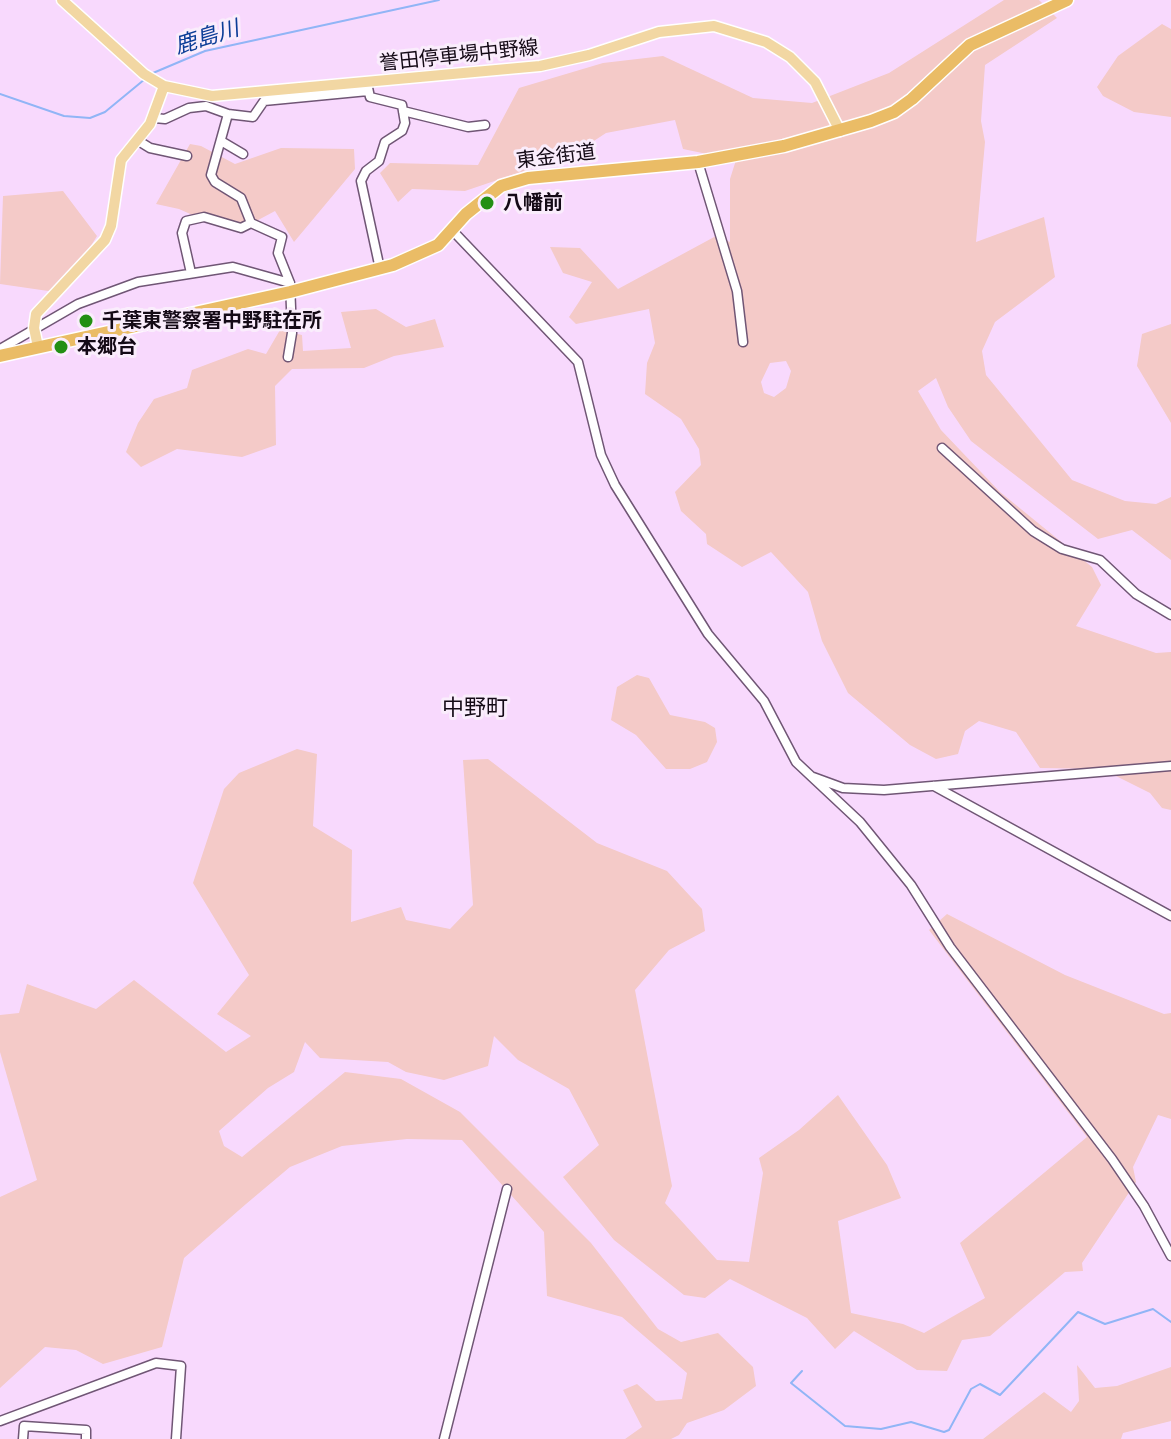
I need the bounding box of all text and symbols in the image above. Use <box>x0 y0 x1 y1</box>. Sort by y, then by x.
water label: 鹿島川 <box>172 16 242 60</box>
street label: 誉田停車場中野線 <box>378 36 540 76</box>
street label: 東金街道 <box>515 140 597 174</box>
place label: 八幡前 <box>503 191 563 215</box>
marker: 八幡前 <box>478 194 496 212</box>
place label: 千葉東警察署中野駐在所 <box>102 309 322 333</box>
marker: 千葉東警察署中野駐在所 <box>77 312 95 330</box>
place label: 本郷台 <box>77 335 137 359</box>
marker: 本郷台 <box>52 338 70 356</box>
district label: 中野町 <box>442 696 508 722</box>

